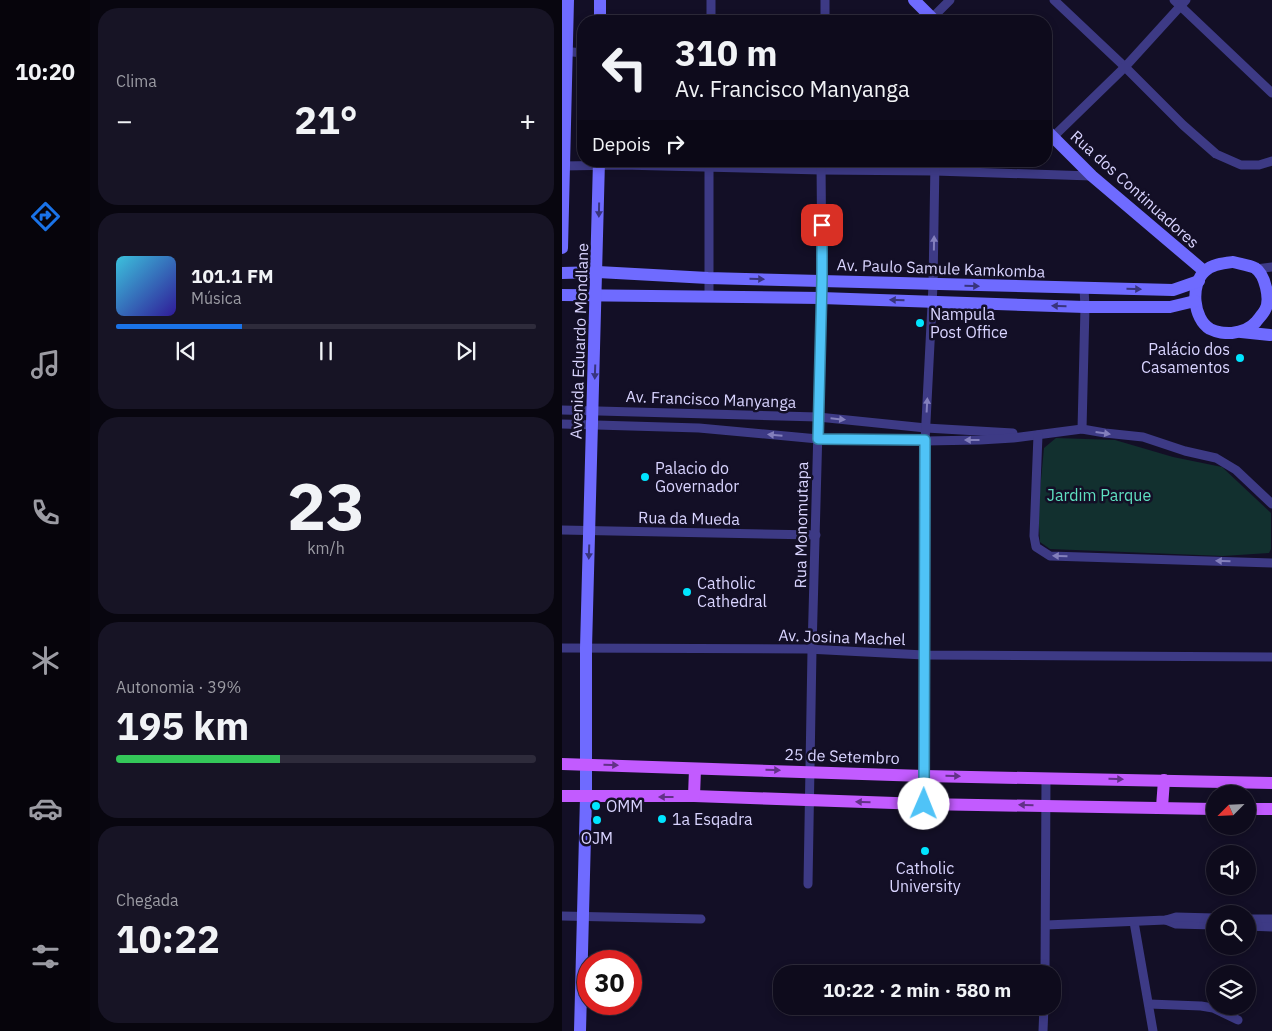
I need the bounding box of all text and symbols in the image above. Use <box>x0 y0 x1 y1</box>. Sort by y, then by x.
text: 310 m <box>675 30 778 76</box>
icon: left <box>592 35 657 100</box>
text: 10:20 <box>15 57 75 86</box>
text: Clima <box>116 71 157 91</box>
text: Av. Francisco Manyanga <box>675 74 910 103</box>
text: 21° <box>294 95 358 144</box>
text: − <box>116 102 133 139</box>
text: + <box>519 102 536 139</box>
street label: Rua dos Continuadores <box>1066 126 1204 252</box>
icon: right <box>661 130 689 158</box>
text: Depois <box>592 132 651 156</box>
icon: directions <box>28 199 63 234</box>
one-way arrow <box>594 202 602 218</box>
pin <box>801 204 843 246</box>
icon: arrive <box>808 211 836 239</box>
one-way arrow <box>930 234 938 250</box>
street label: Avenida Eduardo Mondlane <box>566 242 592 439</box>
street label: Av. Paulo Samule Kamkomba <box>836 254 1046 282</box>
text: 101.1 FM <box>191 264 274 288</box>
one-way arrow <box>749 275 765 283</box>
one-way arrow <box>964 282 980 290</box>
one-way arrow <box>1127 285 1143 293</box>
text: Música <box>191 288 241 308</box>
one-way arrow <box>888 296 904 304</box>
one-way arrow <box>1051 302 1067 310</box>
place label: Nampula Post Office <box>930 304 1008 342</box>
marker: Nampula Post Office <box>914 317 926 329</box>
icon: previous <box>172 337 200 365</box>
icon: pause <box>312 337 340 365</box>
icon: next <box>452 337 480 365</box>
place label: Palácio dos Casamentos <box>1141 339 1230 377</box>
icon: music <box>28 347 63 382</box>
marker: Palácio dos Casamentos <box>1234 352 1246 364</box>
one-way arrow <box>590 365 598 381</box>
street label: Av. Francisco Manyanga <box>625 386 797 412</box>
one-way arrow <box>924 397 932 413</box>
one-way arrow <box>830 415 846 423</box>
one-way arrow <box>1096 429 1112 437</box>
one-way arrow <box>766 430 782 438</box>
one-way arrow <box>964 436 980 444</box>
place label: Palacio do Governador <box>655 458 739 496</box>
street label: Rua Monomutapa <box>790 461 812 589</box>
text: 23 <box>287 463 365 548</box>
marker: Palacio do Governador <box>639 471 651 483</box>
park label: Jardim Parque <box>1047 485 1151 505</box>
icon: phone <box>28 495 63 530</box>
street label: Rua da Mueda <box>638 507 741 529</box>
text: km/h <box>307 538 345 558</box>
one-way arrow <box>585 545 593 561</box>
one-way arrow <box>1052 552 1068 560</box>
one-way arrow <box>1215 557 1231 565</box>
place label: Catholic Cathedral <box>697 573 767 611</box>
marker: Catholic Cathedral <box>681 586 693 598</box>
street label: Av. Josina Machel <box>778 625 906 649</box>
icon: climate <box>28 643 63 678</box>
text: Autonomia · 39% <box>116 677 241 697</box>
text: 195 km <box>116 701 249 750</box>
street label: 25 de Setembro <box>784 744 900 768</box>
one-way arrow <box>603 762 619 770</box>
one-way arrow <box>765 766 781 774</box>
one-way arrow <box>945 772 961 780</box>
one-way arrow <box>1108 776 1124 784</box>
position arrow <box>897 777 949 829</box>
north arrow <box>1206 785 1256 835</box>
map controls <box>1206 785 1256 1015</box>
icon: car <box>28 791 63 826</box>
one-way arrow <box>658 793 674 801</box>
place label: OMM <box>606 796 643 816</box>
one-way arrow <box>855 798 871 806</box>
marker: OMM <box>590 800 602 812</box>
one-way arrow <box>1018 801 1034 809</box>
place label: 1a Esqadra <box>672 809 753 829</box>
marker: 1a Esqadra <box>656 813 668 825</box>
marker: OJM <box>591 814 603 826</box>
place label: OJM <box>581 828 613 848</box>
marker: Catholic University <box>919 845 931 857</box>
button: sound <box>1206 845 1256 895</box>
place label: Catholic University <box>889 858 961 896</box>
text: Chegada <box>116 890 179 910</box>
button: search <box>1206 905 1256 955</box>
text: 10:22 <box>116 914 220 963</box>
icon: filters <box>28 939 63 974</box>
speed limit sign: 30 <box>577 950 642 1015</box>
button: layers <box>1206 965 1256 1015</box>
text: 10:22 · 2 min · 580 m <box>823 978 1011 1002</box>

